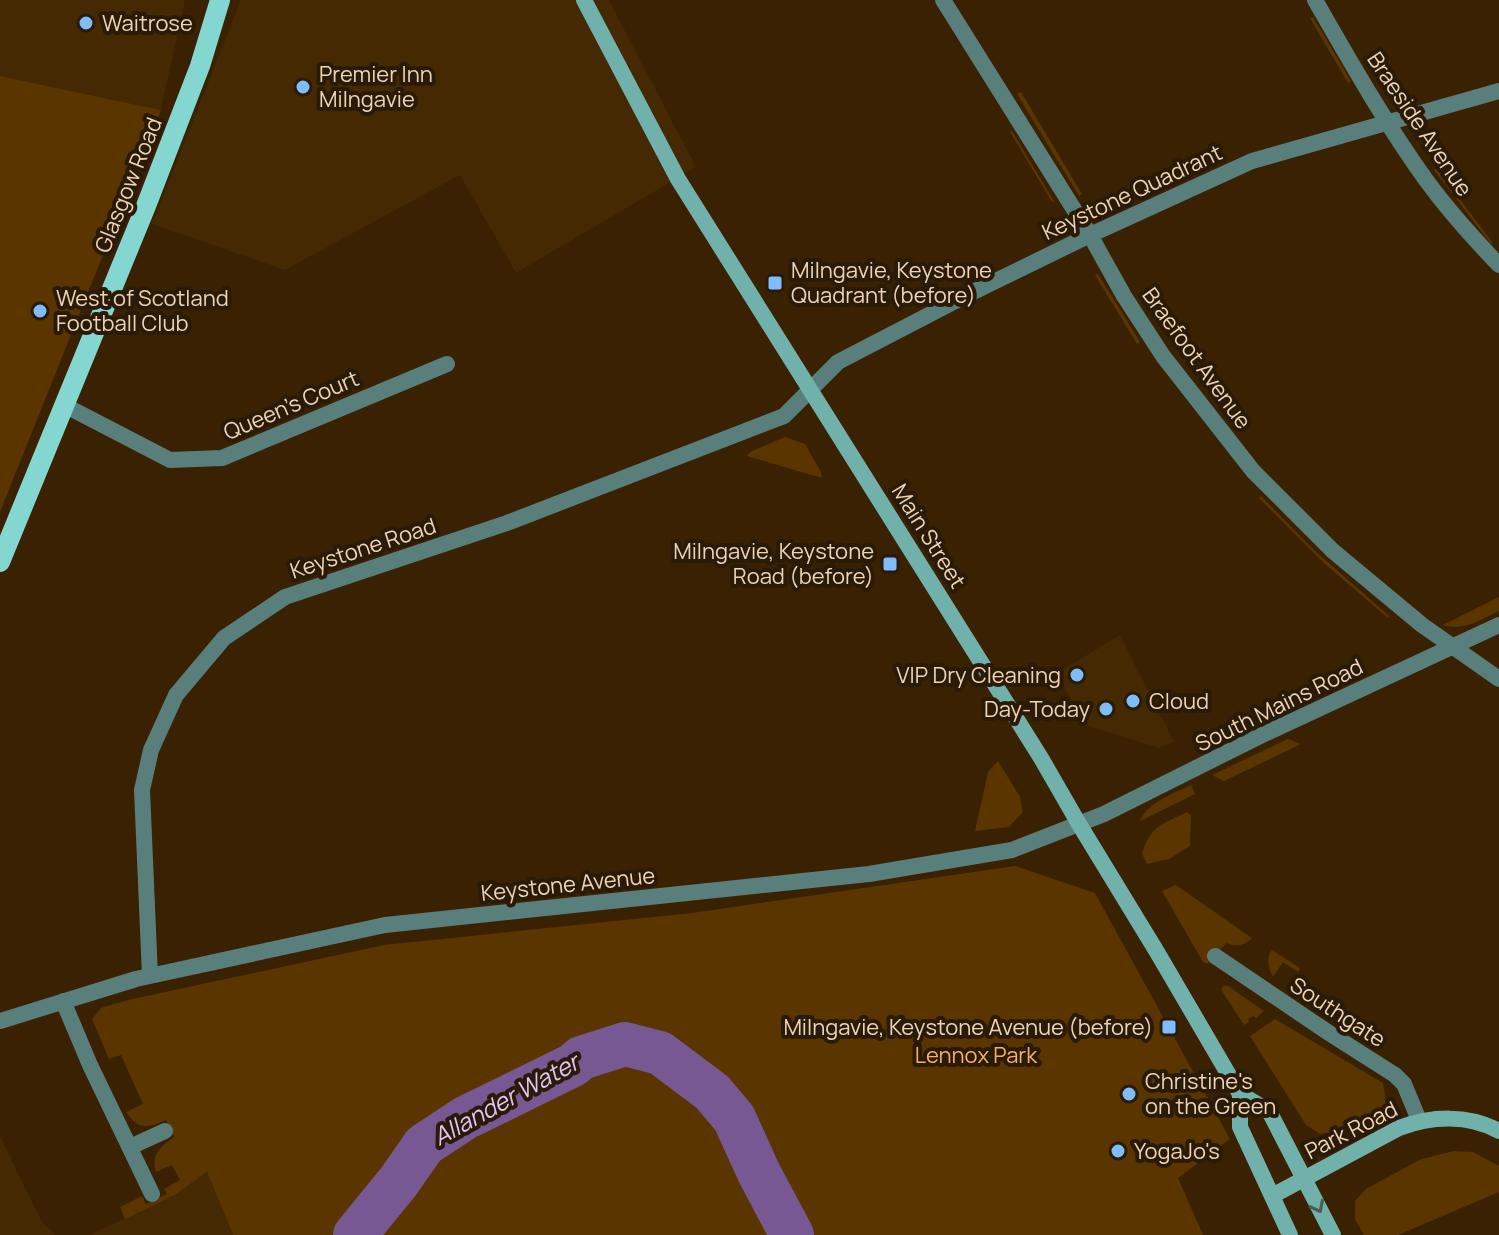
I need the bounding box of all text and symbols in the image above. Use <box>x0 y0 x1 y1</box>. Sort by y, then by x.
place label: Waitrose <box>102 8 193 38</box>
marker: Waitrose <box>77 14 95 32</box>
street label: Braeside Avenue <box>1360 46 1480 202</box>
place label: Premier Inn Milngavie <box>319 59 433 114</box>
marker: Premier Inn Milngavie <box>294 78 312 96</box>
street label: Glasgow Road <box>87 113 169 257</box>
street label: Keystone Quadrant <box>1037 137 1227 247</box>
place label: Milngavie, Keystone Quadrant (before) <box>791 255 992 310</box>
marker: Milngavie, Keystone Quadrant (before) <box>766 274 784 292</box>
street label: Braefoot Avenue <box>1135 281 1259 435</box>
place label: West of Scotland Football Club <box>56 283 229 338</box>
marker: West of Scotland Football Club <box>31 302 49 320</box>
street label: Queen's Court <box>219 363 363 447</box>
street label: Main Street <box>885 478 973 594</box>
street label: Keystone Road <box>286 510 440 586</box>
place label: Milngavie, Keystone Road (before) <box>673 536 874 591</box>
marker: Milngavie, Keystone Road (before) <box>881 555 899 573</box>
street label: South Mains Road <box>1190 651 1368 759</box>
place label: VIP Dry Cleaning <box>896 660 1061 690</box>
marker: VIP Dry Cleaning <box>1068 666 1086 684</box>
place label: Cloud <box>1149 686 1209 716</box>
marker: Cloud <box>1124 692 1142 710</box>
place label: Day-Today <box>984 694 1090 724</box>
marker: Day-Today <box>1097 700 1115 718</box>
street label: Keystone Avenue <box>479 860 657 908</box>
street label: Southgate <box>1285 970 1392 1054</box>
place label: Milngavie, Keystone Avenue (before) <box>783 1012 1153 1042</box>
marker: Milngavie, Keystone Avenue (before) <box>1160 1018 1178 1036</box>
park label: Lennox Park <box>915 1040 1038 1070</box>
water label: Allander Water <box>426 1043 587 1152</box>
place label: Christine's on the Green <box>1145 1066 1276 1121</box>
marker: Christine's on the Green <box>1120 1085 1138 1103</box>
street label: Park Road <box>1299 1094 1403 1166</box>
place label: YogaJo's <box>1134 1136 1220 1166</box>
marker: YogaJo's <box>1109 1142 1127 1160</box>
one-way arrow <box>1309 1199 1324 1213</box>

